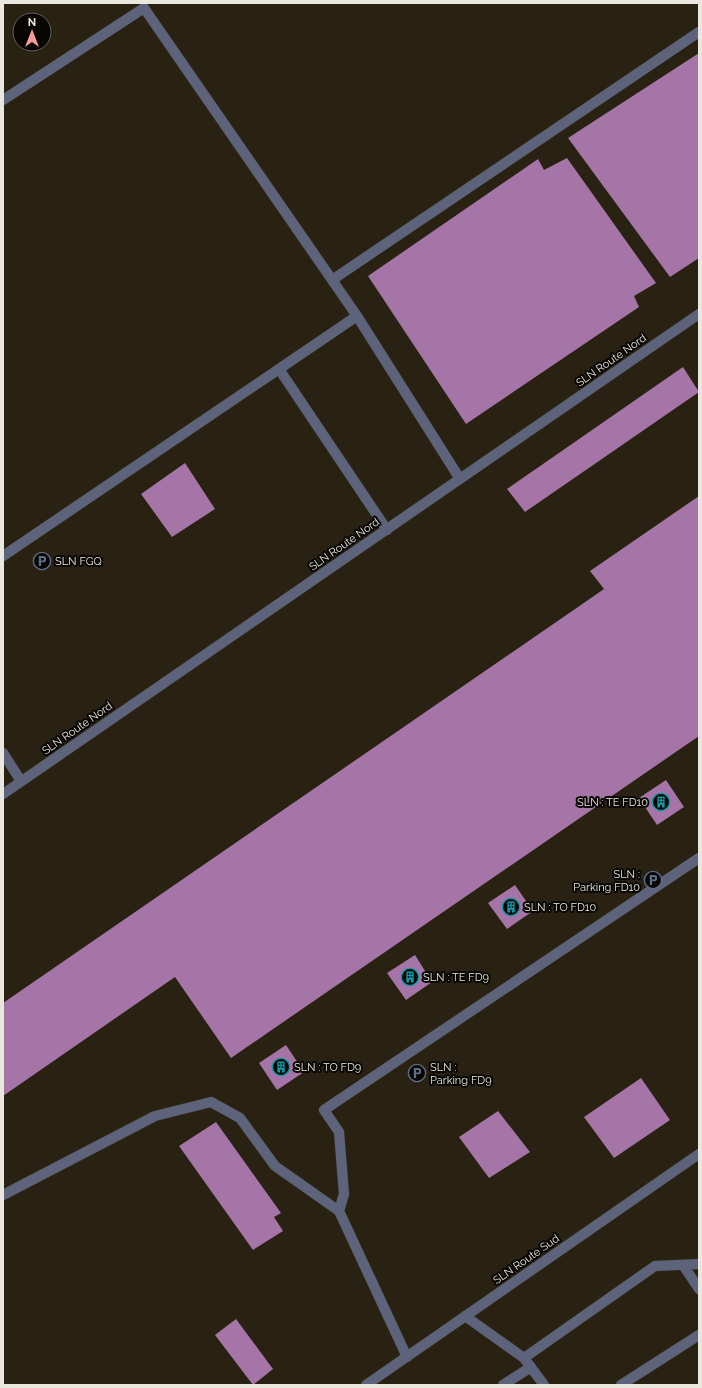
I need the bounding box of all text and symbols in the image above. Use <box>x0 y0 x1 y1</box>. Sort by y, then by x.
north arrow <box>12 12 52 52</box>
text: N <box>28 16 36 29</box>
street label: SLN Route Nord <box>574 331 649 389</box>
street label: SLN Route Nord <box>307 515 382 573</box>
parking icon: SLN FGQ <box>32 551 52 571</box>
place label: SLN FGQ <box>55 555 102 568</box>
street label: SLN Route Nord <box>40 699 115 757</box>
building icon: SLN : TE FD10 <box>651 792 671 812</box>
place label: SLN : TE FD10 <box>577 796 648 809</box>
place label: SLN : Parking FD10 <box>573 868 640 894</box>
parking icon: SLN : Parking FD10 <box>643 870 663 890</box>
building icon: SLN : TO FD10 <box>501 897 521 917</box>
place label: SLN : TO FD10 <box>524 901 596 914</box>
building icon: SLN : TE FD9 <box>400 967 420 987</box>
place label: SLN : TE FD9 <box>423 971 489 984</box>
building icon: SLN : TO FD9 <box>271 1057 291 1077</box>
place label: SLN : TO FD9 <box>294 1061 361 1074</box>
place label: SLN : Parking FD9 <box>430 1061 492 1087</box>
parking icon: SLN : Parking FD9 <box>407 1063 427 1083</box>
street label: SLN Route Sud <box>491 1232 562 1287</box>

